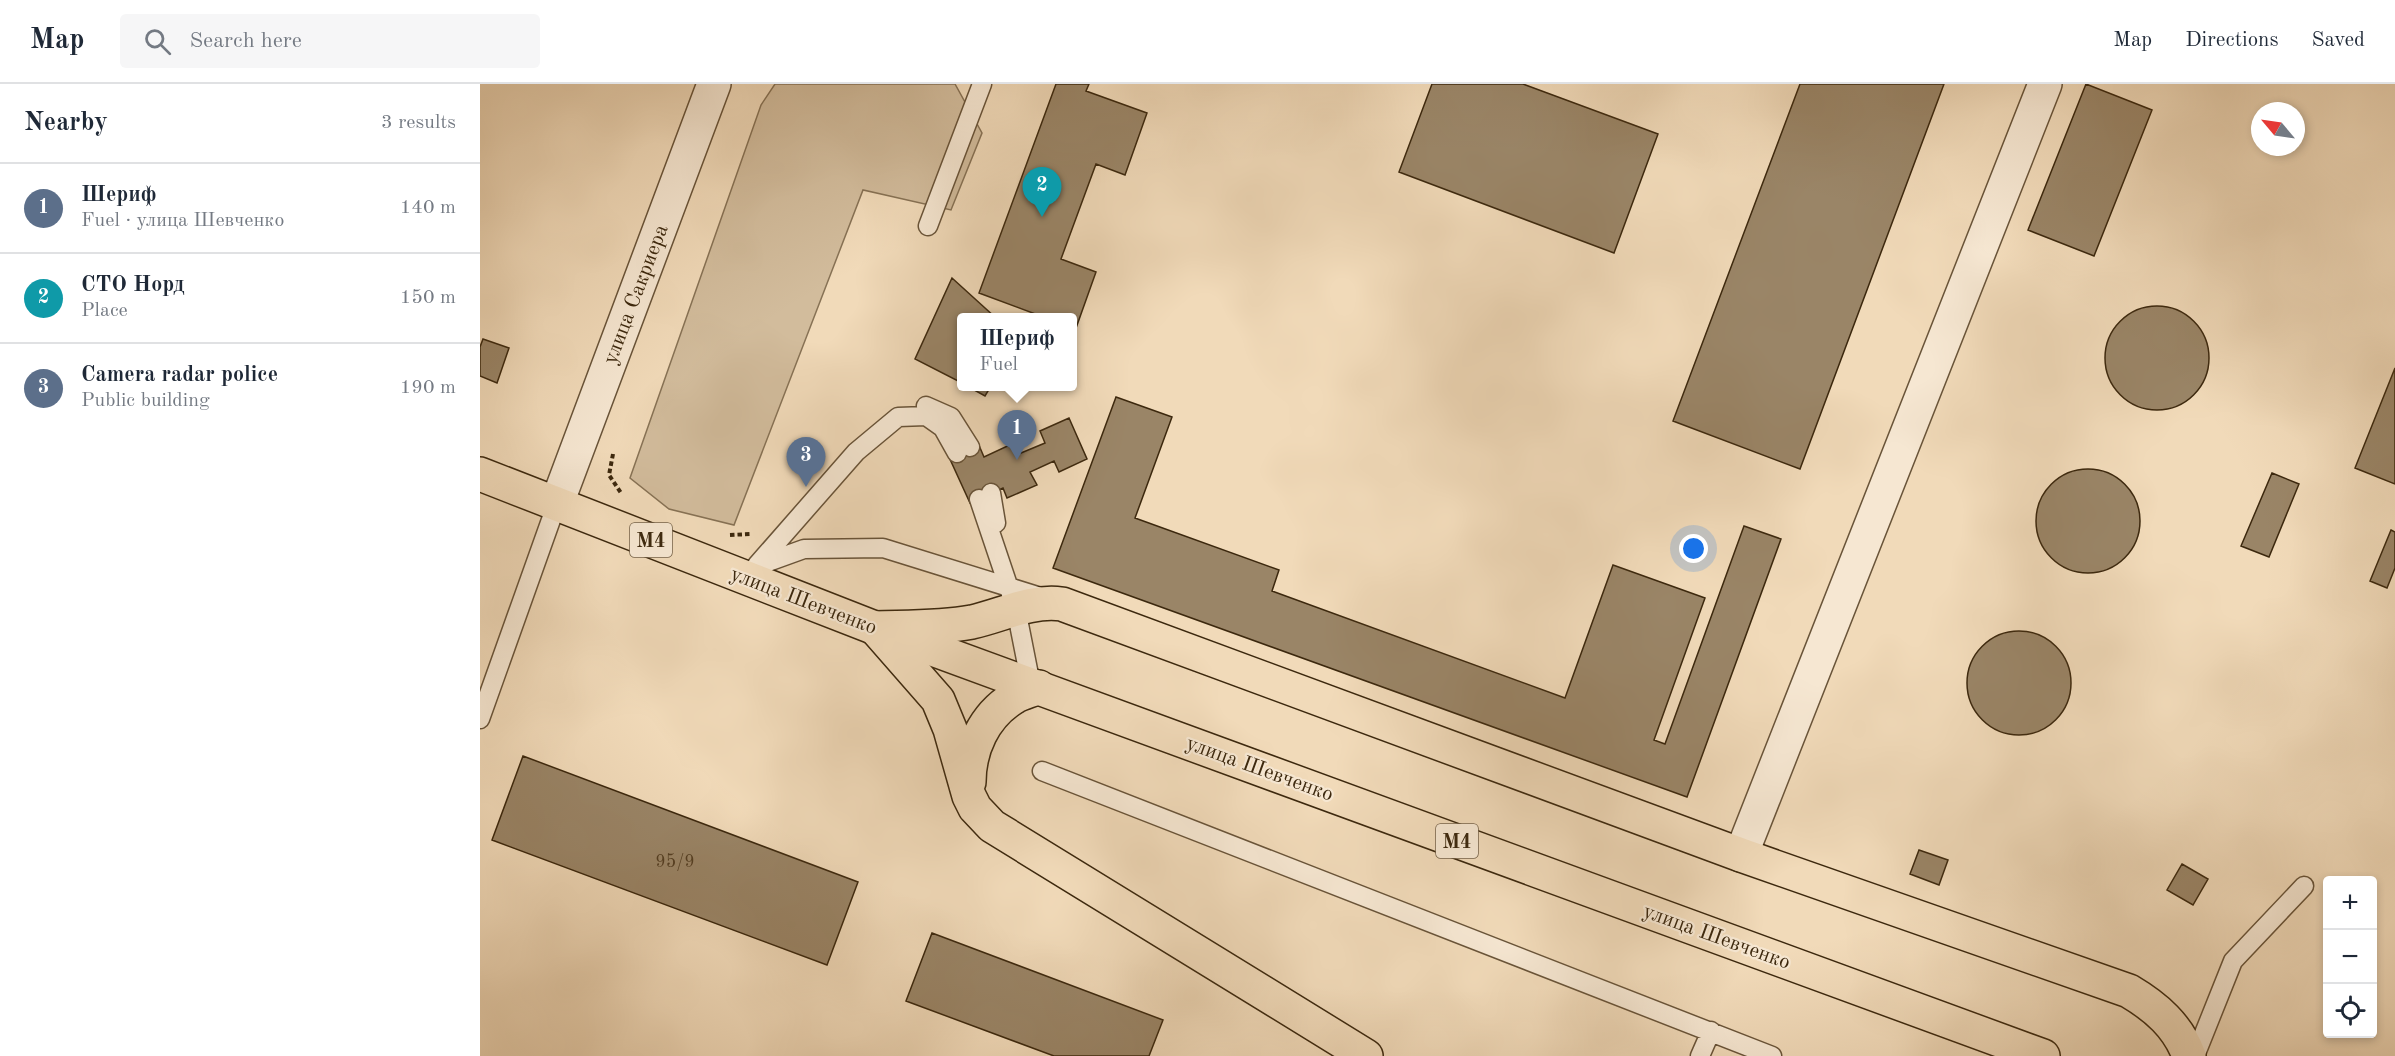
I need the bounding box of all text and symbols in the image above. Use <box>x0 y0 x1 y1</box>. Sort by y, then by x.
search box <box>120 14 540 68</box>
icon: search <box>141 25 174 58</box>
text: Map <box>30 27 84 55</box>
text: Search here <box>189 30 302 52</box>
text: Map <box>2113 30 2152 51</box>
text: Directions <box>2185 30 2279 51</box>
text: Saved <box>2312 30 2365 51</box>
north arrow <box>2251 102 2305 156</box>
text: Nearby <box>24 110 108 136</box>
text: 3 results <box>381 113 456 133</box>
pin: 2 <box>1022 168 1062 217</box>
text: Шериф <box>81 184 157 206</box>
text: 1 <box>38 198 49 218</box>
text: 140 m <box>400 198 456 218</box>
text: Fuel · улица Шевченко <box>81 211 284 231</box>
street label: улица Сакриера <box>600 222 673 367</box>
text: СТО Норд <box>81 274 185 296</box>
text: 2 <box>38 288 49 308</box>
text: 150 m <box>400 288 456 308</box>
text: Place <box>81 301 128 321</box>
popup <box>957 313 1077 391</box>
text: Шериф <box>979 328 1055 350</box>
text: Fuel <box>979 355 1018 375</box>
text: Camera radar police <box>81 364 278 386</box>
text: 3 <box>38 378 49 398</box>
text: 190 m <box>400 378 456 398</box>
text: Public building <box>81 391 210 411</box>
pin: 1 <box>998 410 1036 460</box>
pin: 3 <box>786 438 826 487</box>
road number: M4 <box>630 523 672 557</box>
your location <box>1679 534 1708 563</box>
street label: улица Шевченко <box>727 564 880 639</box>
street label: улица Шевченко <box>1183 733 1336 806</box>
road number: M4 <box>1436 824 1478 858</box>
house number: 95/9 <box>655 853 695 871</box>
map controls <box>2323 876 2377 1038</box>
button: + <box>2323 876 2377 930</box>
street label: улица Шевченко <box>1640 901 1793 974</box>
button: − <box>2323 930 2377 984</box>
button: locate <box>2323 984 2377 1038</box>

